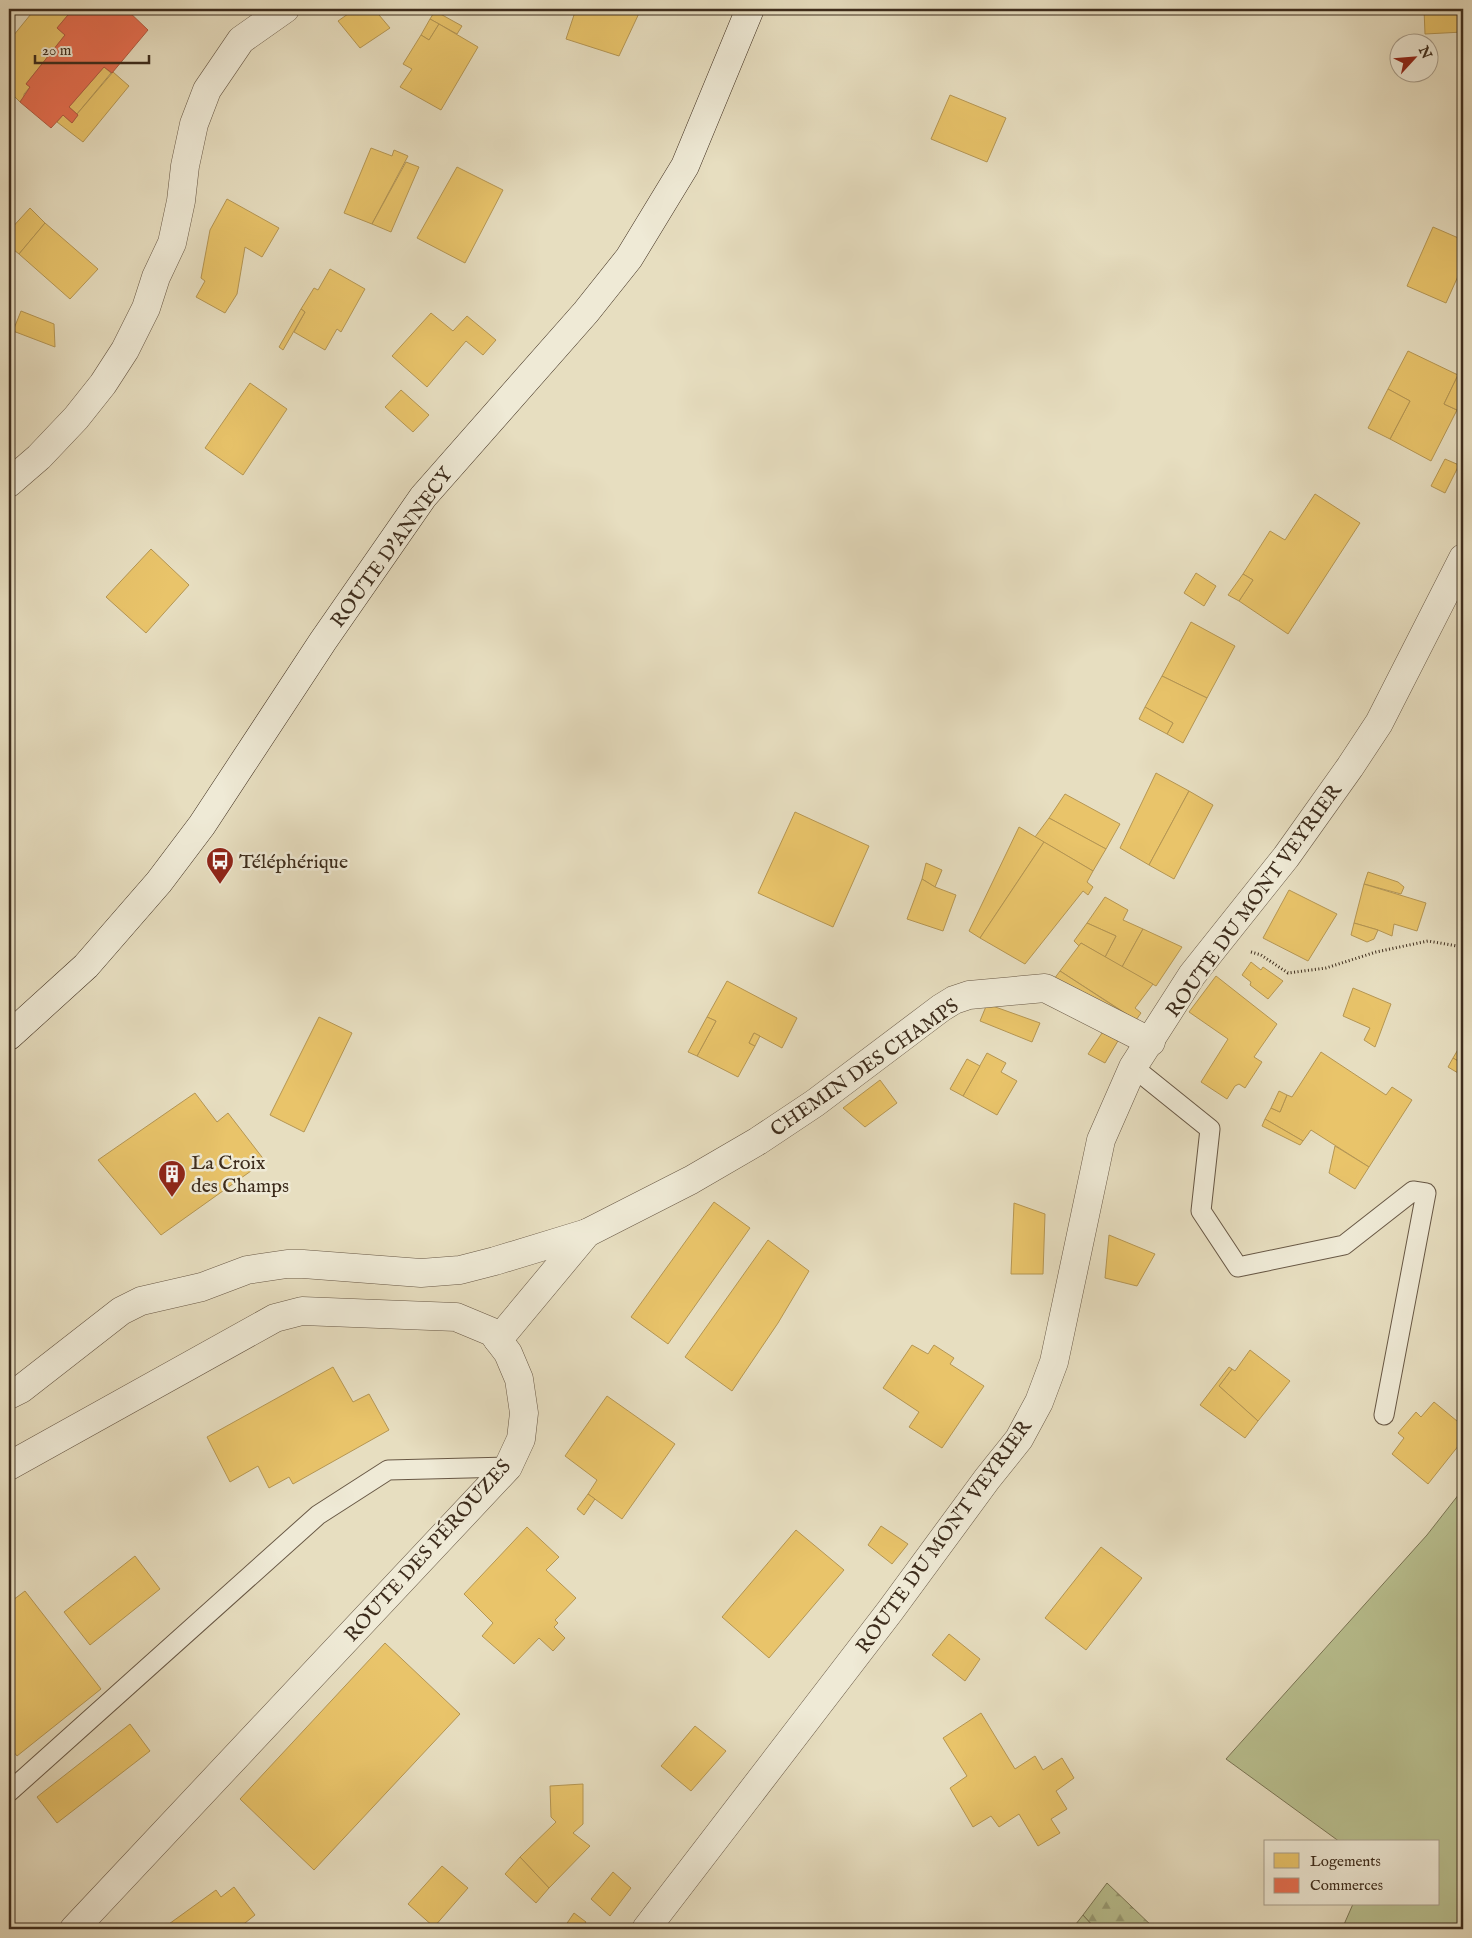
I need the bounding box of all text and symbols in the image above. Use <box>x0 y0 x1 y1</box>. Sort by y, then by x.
scale bar <box>35 32 149 64</box>
north arrow <box>1390 32 1440 82</box>
text: 20 m <box>42 41 72 60</box>
text: N <box>1414 42 1436 62</box>
street label: ROUTE D'ANNECY <box>326 462 459 633</box>
street label: ROUTE DU MONT VEYRIER <box>1161 778 1348 1023</box>
bus stop icon: Téléphérique <box>205 846 235 885</box>
place label: Téléphérique <box>239 850 348 875</box>
street label: CHEMIN DES CHAMPS <box>766 994 964 1143</box>
place label: La Croix des Champs <box>191 1151 289 1199</box>
building icon: La Croix des Champs <box>157 1159 187 1198</box>
street label: ROUTE DU MONT VEYRIER <box>851 1414 1038 1659</box>
street label: ROUTE DES PÉROUZES <box>340 1455 517 1647</box>
legend <box>1264 1840 1440 1906</box>
text: Logements <box>1310 1852 1381 1871</box>
text: Commerces <box>1310 1876 1383 1895</box>

